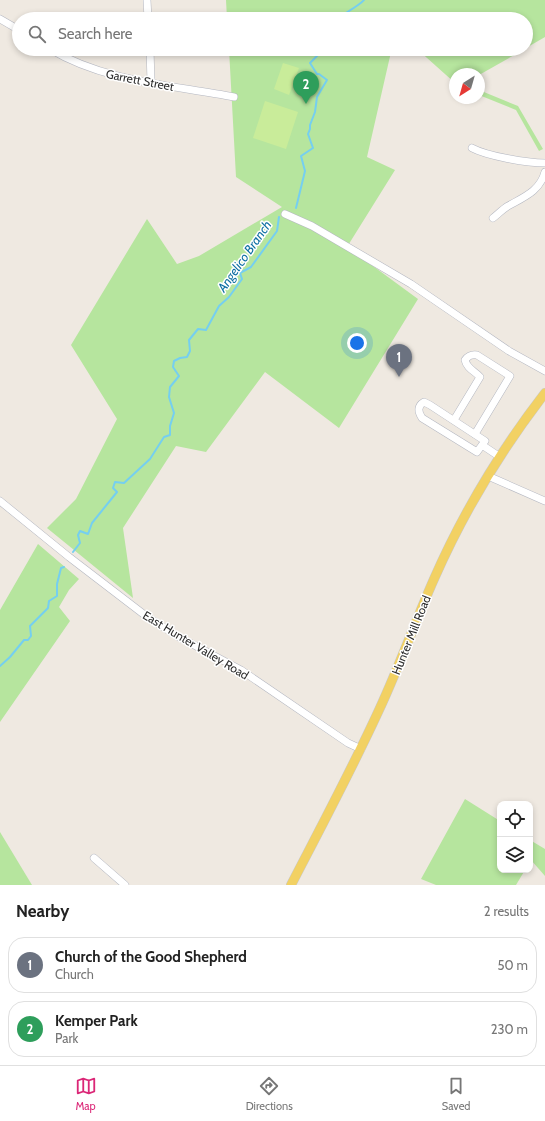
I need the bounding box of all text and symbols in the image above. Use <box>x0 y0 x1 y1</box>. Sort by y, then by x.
search box <box>12 12 533 56</box>
icon: search <box>26 23 48 45</box>
text: Search here <box>58 25 133 43</box>
street label: Garrett Street <box>105 66 175 94</box>
north arrow <box>449 68 485 104</box>
pin: 2 <box>293 71 319 104</box>
water label: Angelico Branch <box>213 217 274 296</box>
your location <box>347 333 367 353</box>
pin: 1 <box>386 344 412 377</box>
street label: Hunter Mill Road <box>388 593 434 677</box>
street label: East Hunter Valley Road <box>140 607 252 683</box>
map controls <box>497 801 533 873</box>
button: locate <box>497 801 533 837</box>
button: layers <box>497 837 533 873</box>
text: Nearby <box>16 901 69 921</box>
text: 2 results <box>484 903 529 919</box>
text: Church of the Good Shepherd <box>55 948 247 966</box>
text: 1 <box>28 957 32 973</box>
text: 50 m <box>498 957 528 973</box>
text: Church <box>55 966 94 982</box>
text: Kemper Park <box>55 1012 138 1030</box>
text: 2 <box>27 1021 33 1037</box>
text: 230 m <box>491 1021 528 1037</box>
text: Park <box>55 1030 78 1046</box>
tab: Map <box>75 1075 97 1113</box>
tab: Directions <box>246 1075 293 1113</box>
tab: Saved <box>442 1075 470 1113</box>

